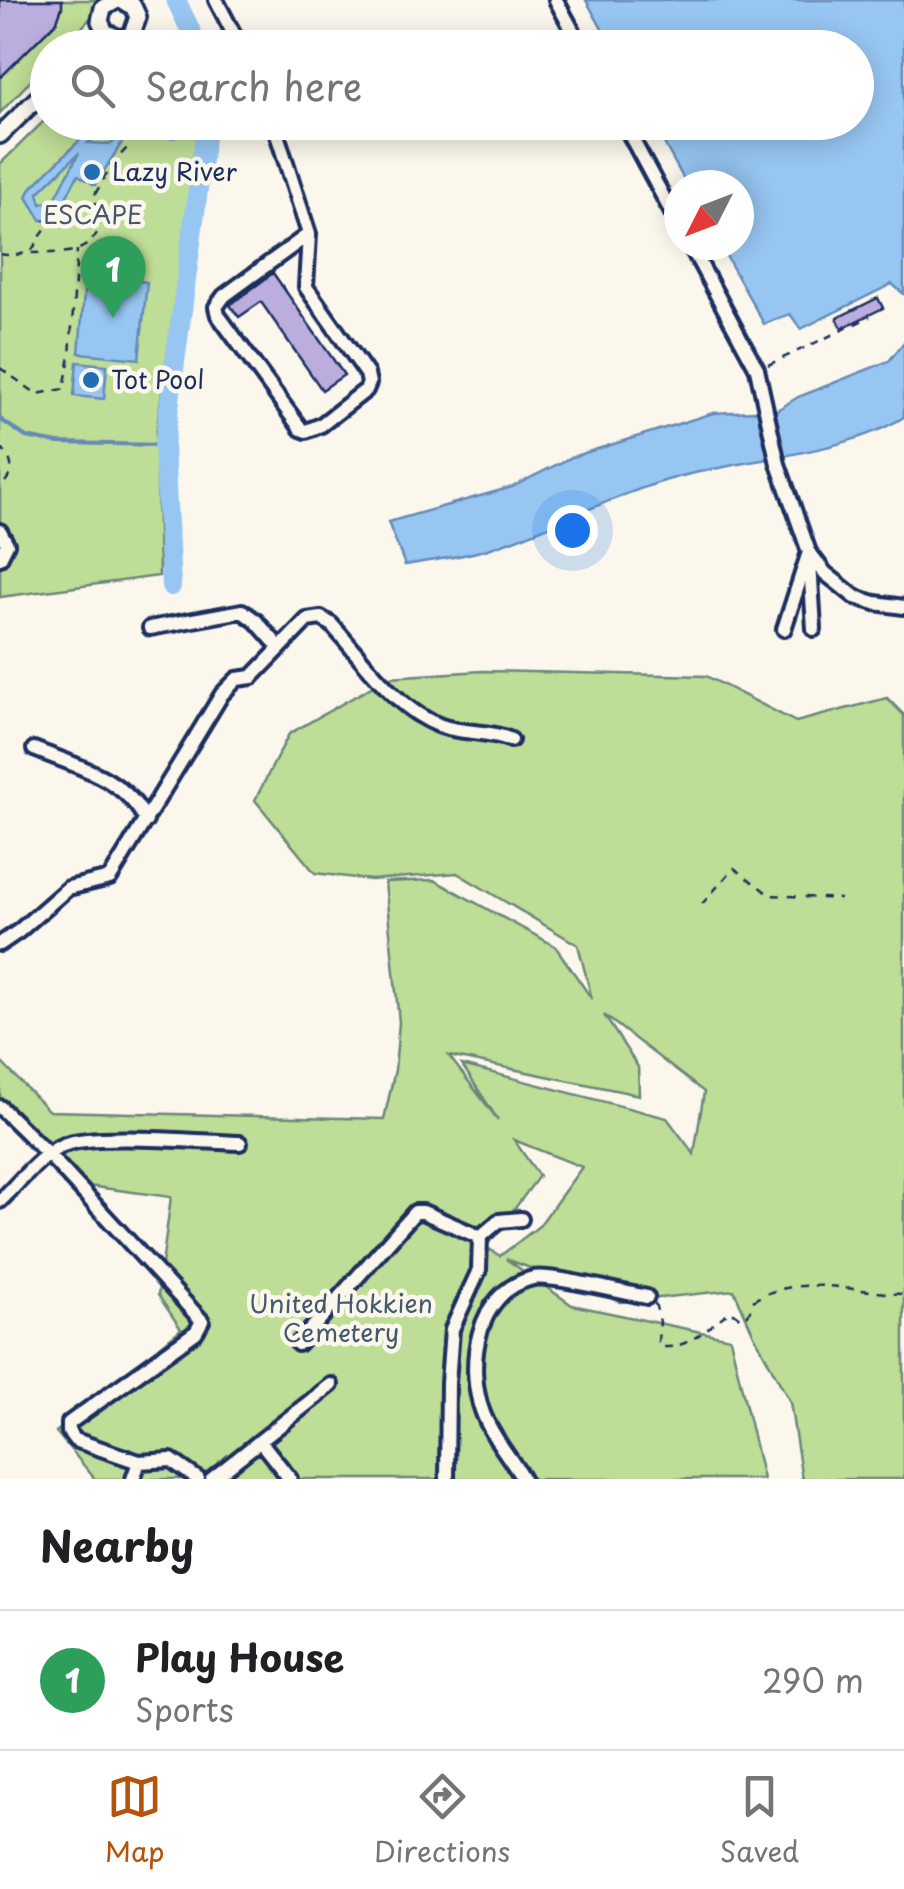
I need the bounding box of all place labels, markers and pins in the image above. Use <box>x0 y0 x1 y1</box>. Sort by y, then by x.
place label: Lazy River <box>112 152 238 190</box>
marker: Lazy River <box>81 161 103 183</box>
pin: 1 <box>80 236 146 318</box>
place label: Tot Pool <box>111 360 205 398</box>
marker: Tot Pool <box>80 369 102 391</box>

